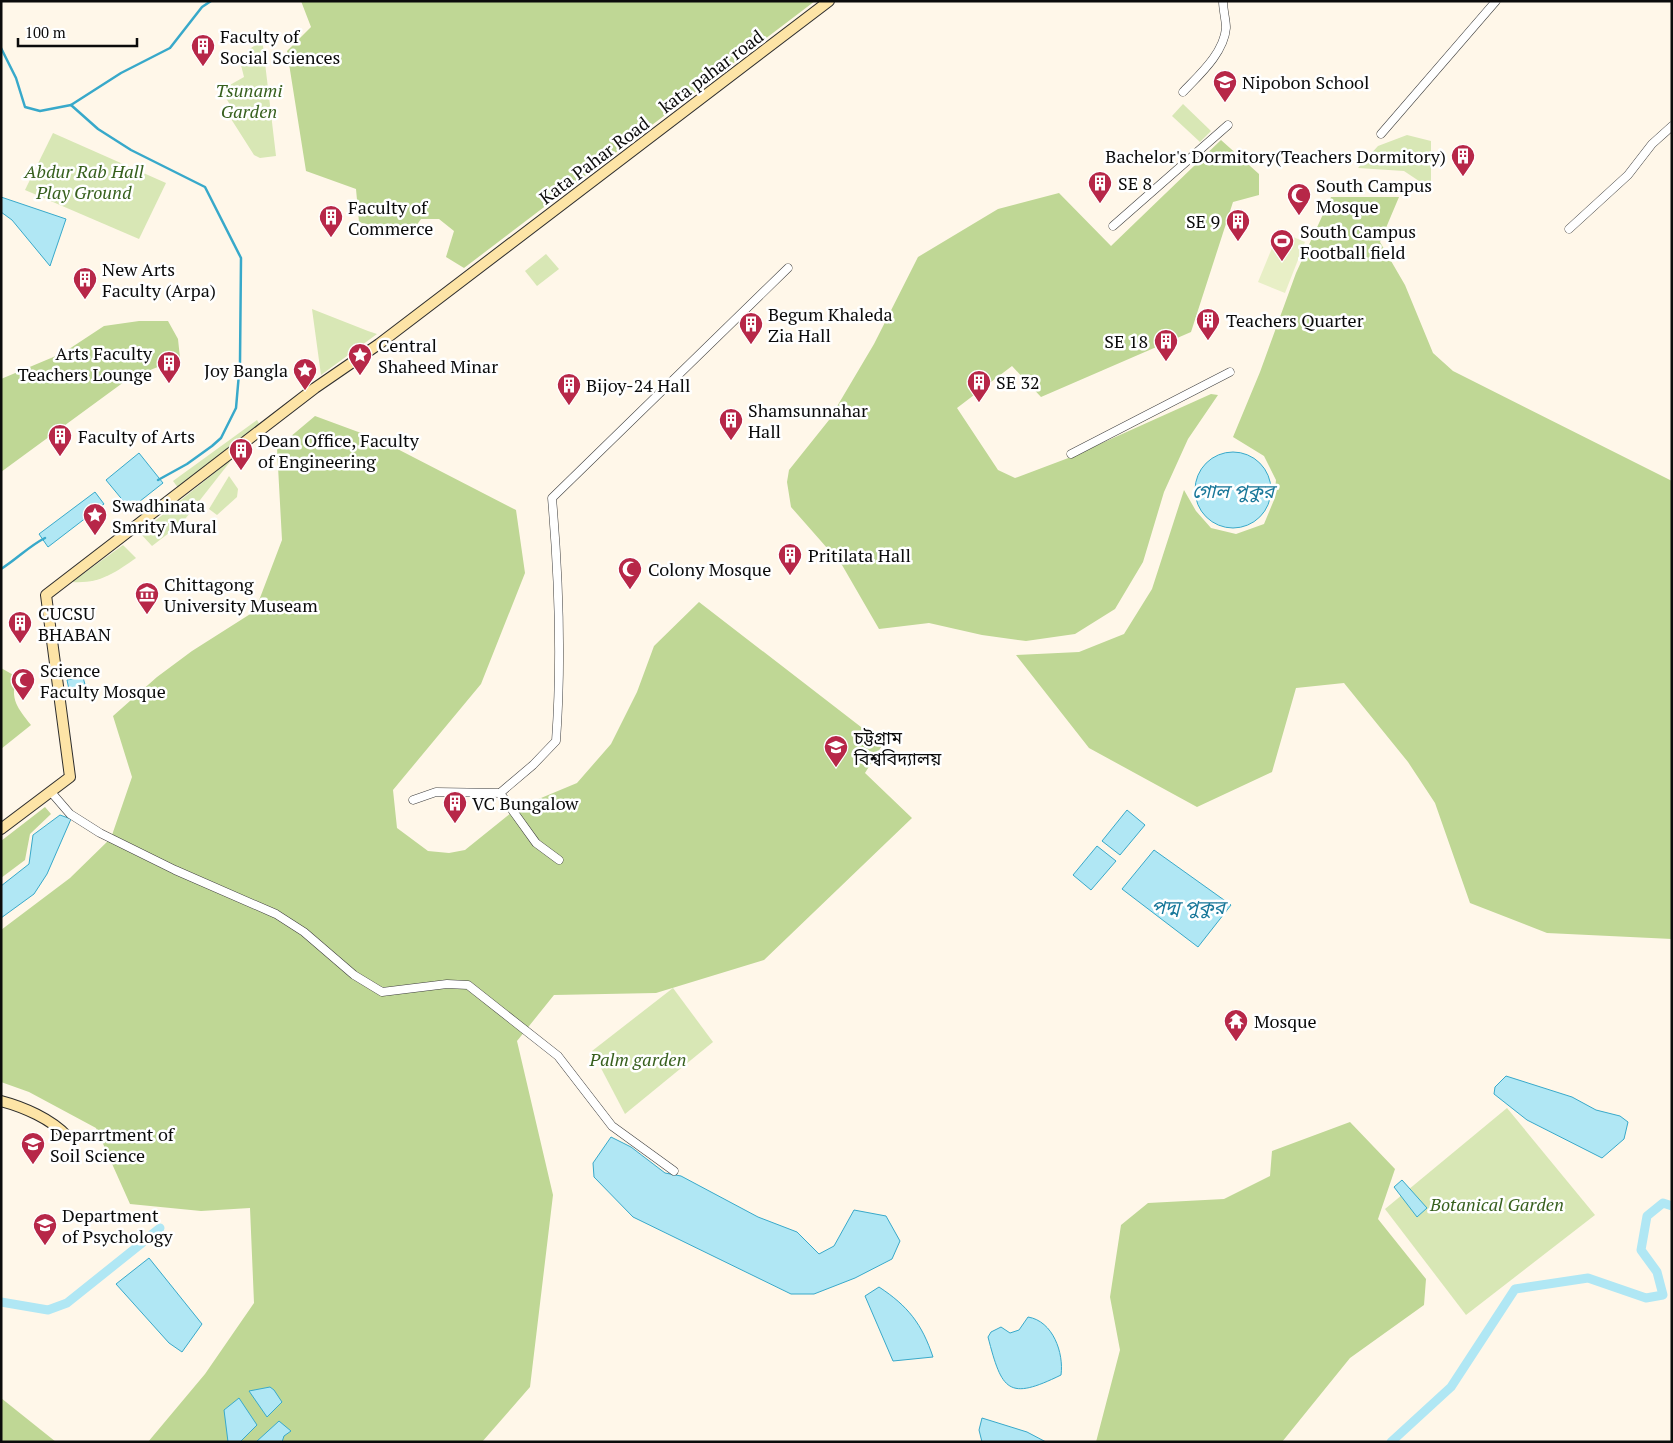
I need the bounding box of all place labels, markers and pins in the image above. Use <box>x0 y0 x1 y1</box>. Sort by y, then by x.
place label: Faculty of Social Sciences <box>220 24 340 69</box>
building icon: Faculty of Social Sciences <box>190 33 216 67</box>
school or university icon: Nipobon School <box>1212 69 1238 103</box>
place label: Nipobon School <box>1242 70 1370 94</box>
building icon: Bachelor's Dormitory(Teachers Dormitory) <box>1450 143 1476 177</box>
place label: Bachelor's Dormitory(Teachers Dormitory) <box>1105 144 1446 168</box>
building icon: SE 8 <box>1087 170 1113 204</box>
place label: SE 8 <box>1118 171 1152 195</box>
place label: South Campus Mosque <box>1316 173 1432 218</box>
mosque icon: South Campus Mosque <box>1286 182 1312 216</box>
place label: Faculty of Commerce <box>348 195 433 240</box>
building icon: Faculty of Commerce <box>318 204 344 238</box>
building icon: SE 9 <box>1225 208 1251 242</box>
place label: SE 9 <box>1186 209 1220 233</box>
place label: South Campus Football field <box>1300 219 1416 264</box>
sports icon: South Campus Football field <box>1269 228 1295 262</box>
place label: New Arts Faculty (Arpa) <box>102 257 216 302</box>
building icon: New Arts Faculty (Arpa) <box>72 266 98 300</box>
place label: Begum Khaleda Zia Hall <box>768 302 893 347</box>
building icon: Teachers Quarter <box>1195 307 1221 341</box>
place label: Teachers Quarter <box>1226 308 1364 332</box>
building icon: Begum Khaleda Zia Hall <box>738 311 764 345</box>
building icon: SE 18 <box>1153 328 1179 362</box>
place label: SE 18 <box>1104 329 1148 353</box>
place label: Central Shaheed Minar <box>378 333 498 378</box>
place label: Arts Faculty Teachers Lounge <box>17 341 153 386</box>
place icon: Central Shaheed Minar <box>347 342 373 376</box>
building icon: Arts Faculty Teachers Lounge <box>156 350 182 384</box>
place icon: Joy Bangla <box>292 357 318 391</box>
place label: Joy Bangla <box>204 358 288 382</box>
building icon: SE 32 <box>966 369 992 403</box>
place label: SE 32 <box>996 370 1040 394</box>
building icon: Bijoy-24 Hall <box>556 372 582 406</box>
place label: Bijoy-24 Hall <box>586 373 690 397</box>
place label: Shamsunnahar Hall <box>748 398 868 443</box>
building icon: Shamsunnahar Hall <box>718 407 744 441</box>
building icon: Faculty of Arts <box>47 423 73 457</box>
place label: Faculty of Arts <box>78 424 195 448</box>
place label: Dean Office, Faculty of Engineering <box>258 428 420 473</box>
building icon: Dean Office, Faculty of Engineering <box>228 437 254 471</box>
place label: Swadhinata Smrity Mural <box>112 493 217 538</box>
place icon: Swadhinata Smrity Mural <box>82 502 108 536</box>
building icon: Pritilata Hall <box>777 542 803 576</box>
place label: Pritilata Hall <box>808 543 911 567</box>
mosque icon: Colony Mosque <box>617 556 643 590</box>
place label: Colony Mosque <box>648 557 771 581</box>
place label: Chittagong University Museam <box>164 572 318 617</box>
museum icon: Chittagong University Museam <box>134 581 160 615</box>
place label: CUCSU BHABAN <box>38 601 111 646</box>
building icon: CUCSU BHABAN <box>7 610 33 644</box>
place label: Science Faculty Mosque <box>40 658 166 703</box>
mosque icon: Science Faculty Mosque <box>10 667 36 701</box>
place label: চট্টগ্রাম বিশ্ববিদ্যালয় <box>853 725 942 770</box>
school or university icon: চট্টগ্রাম বিশ্ববিদ্যালয় <box>823 734 849 768</box>
building icon: VC Bungalow <box>442 790 468 824</box>
place label: VC Bungalow <box>472 791 579 815</box>
temple icon: Mosque <box>1223 1008 1249 1042</box>
place label: Mosque <box>1254 1009 1317 1033</box>
place label: Deparrtment of Soil Science <box>50 1122 176 1167</box>
school or university icon: Deparrtment of Soil Science <box>20 1131 46 1165</box>
place label: Department of Psychology <box>62 1203 174 1248</box>
school or university icon: Department of Psychology <box>32 1212 58 1246</box>

